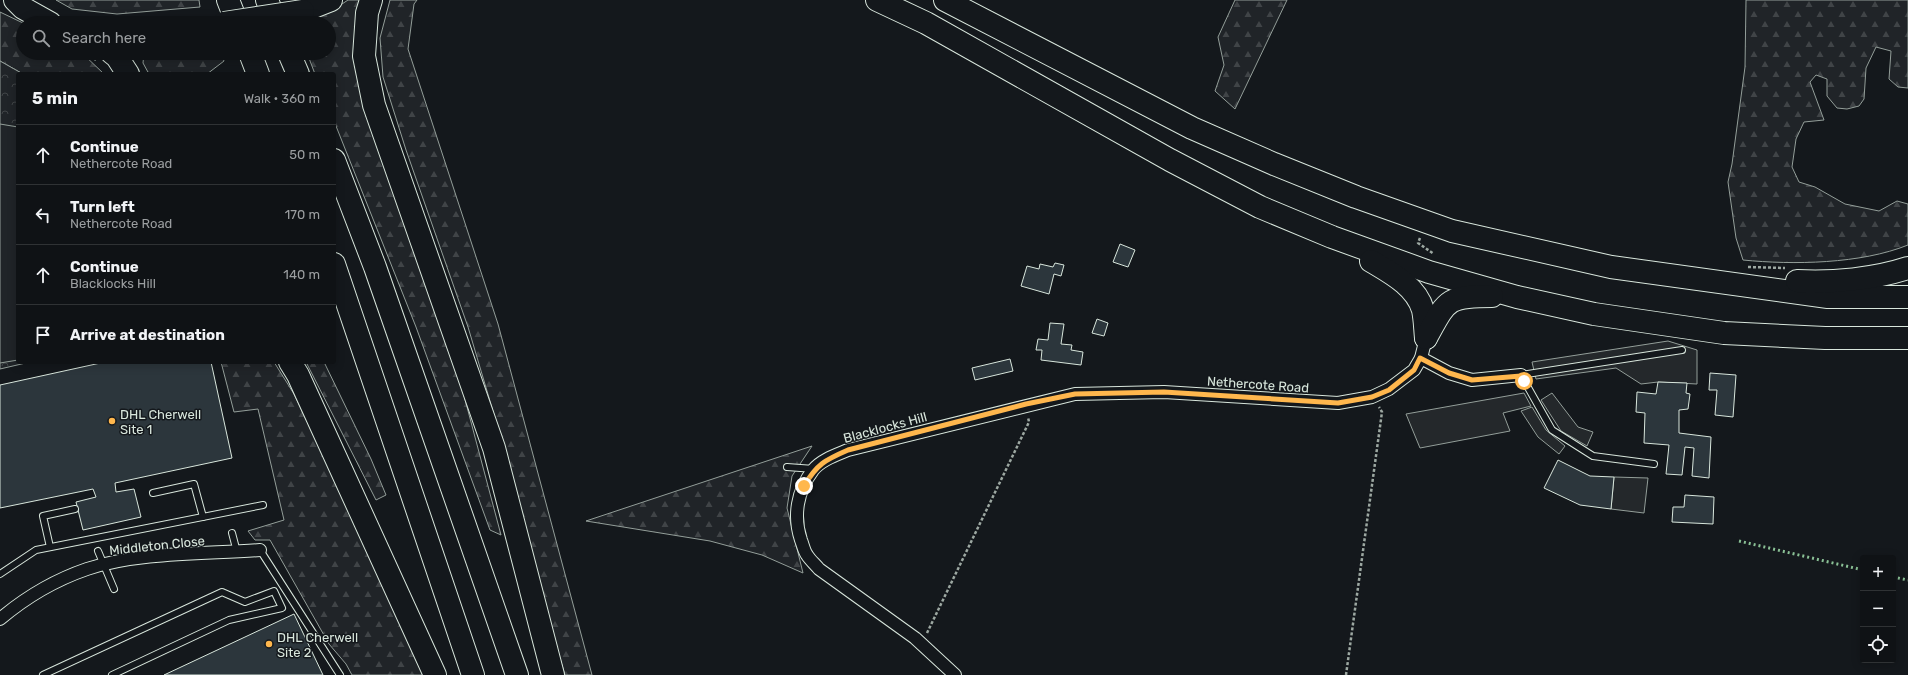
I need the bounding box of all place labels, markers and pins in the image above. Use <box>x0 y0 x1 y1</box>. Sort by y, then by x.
place label: DHL Cherwell Site 1 <box>120 407 201 437</box>
marker: DHL Cherwell Site 1 <box>107 416 117 426</box>
place label: DHL Cherwell Site 2 <box>277 630 358 660</box>
marker: DHL Cherwell Site 2 <box>264 639 274 649</box>

